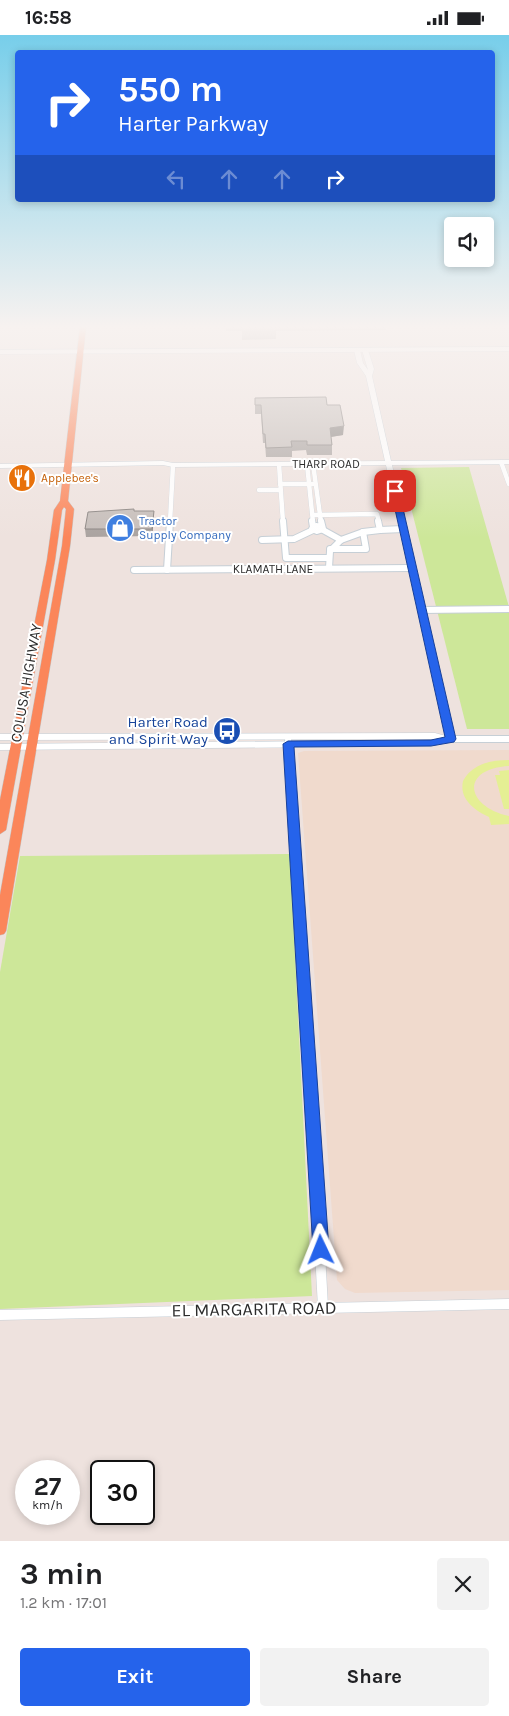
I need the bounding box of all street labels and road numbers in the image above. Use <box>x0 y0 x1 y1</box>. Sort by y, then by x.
street label: THARP ROAD <box>292 457 360 471</box>
street label: KLAMATH LANE <box>233 562 313 576</box>
street label: COLUSA HIGHWAY <box>7 621 45 744</box>
street label: EL MARGARITA ROAD <box>171 1297 337 1321</box>

